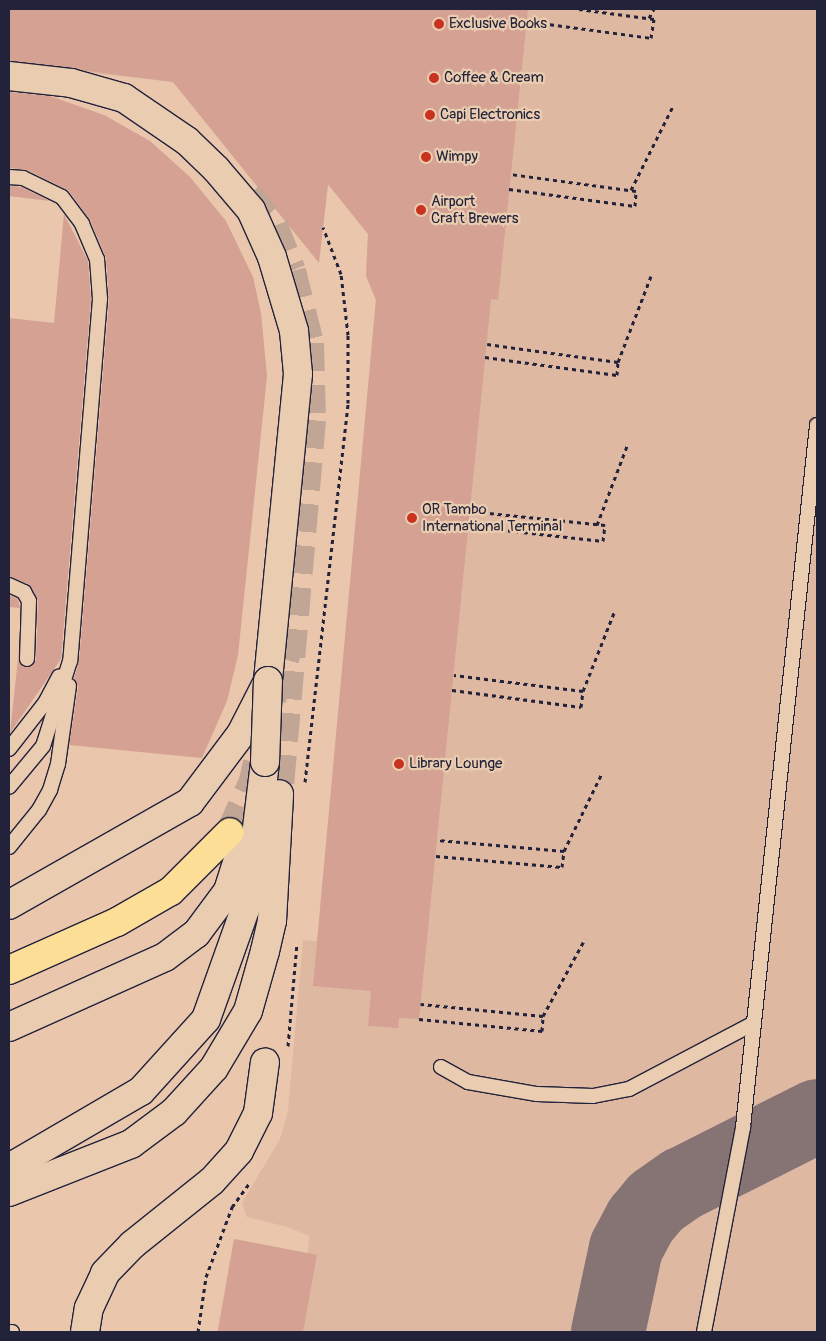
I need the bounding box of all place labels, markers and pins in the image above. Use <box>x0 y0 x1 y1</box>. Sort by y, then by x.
place label: Exclusive Books <box>449 15 547 33</box>
marker: Exclusive Books <box>433 18 445 30</box>
place label: Coffee & Cream <box>444 69 544 87</box>
marker: Coffee & Cream <box>428 72 440 84</box>
place label: Capi Electronics <box>440 106 540 124</box>
marker: Capi Electronics <box>424 109 436 121</box>
place label: Wimpy <box>436 148 478 166</box>
marker: Wimpy <box>420 151 432 163</box>
place label: Airport Craft Brewers <box>431 192 518 227</box>
marker: Airport Craft Brewers <box>415 204 427 216</box>
place label: OR Tambo International Terminal <box>422 500 562 535</box>
marker: OR Tambo International Terminal <box>406 512 418 524</box>
place label: Library Lounge <box>409 755 502 773</box>
marker: Library Lounge <box>393 758 405 770</box>

